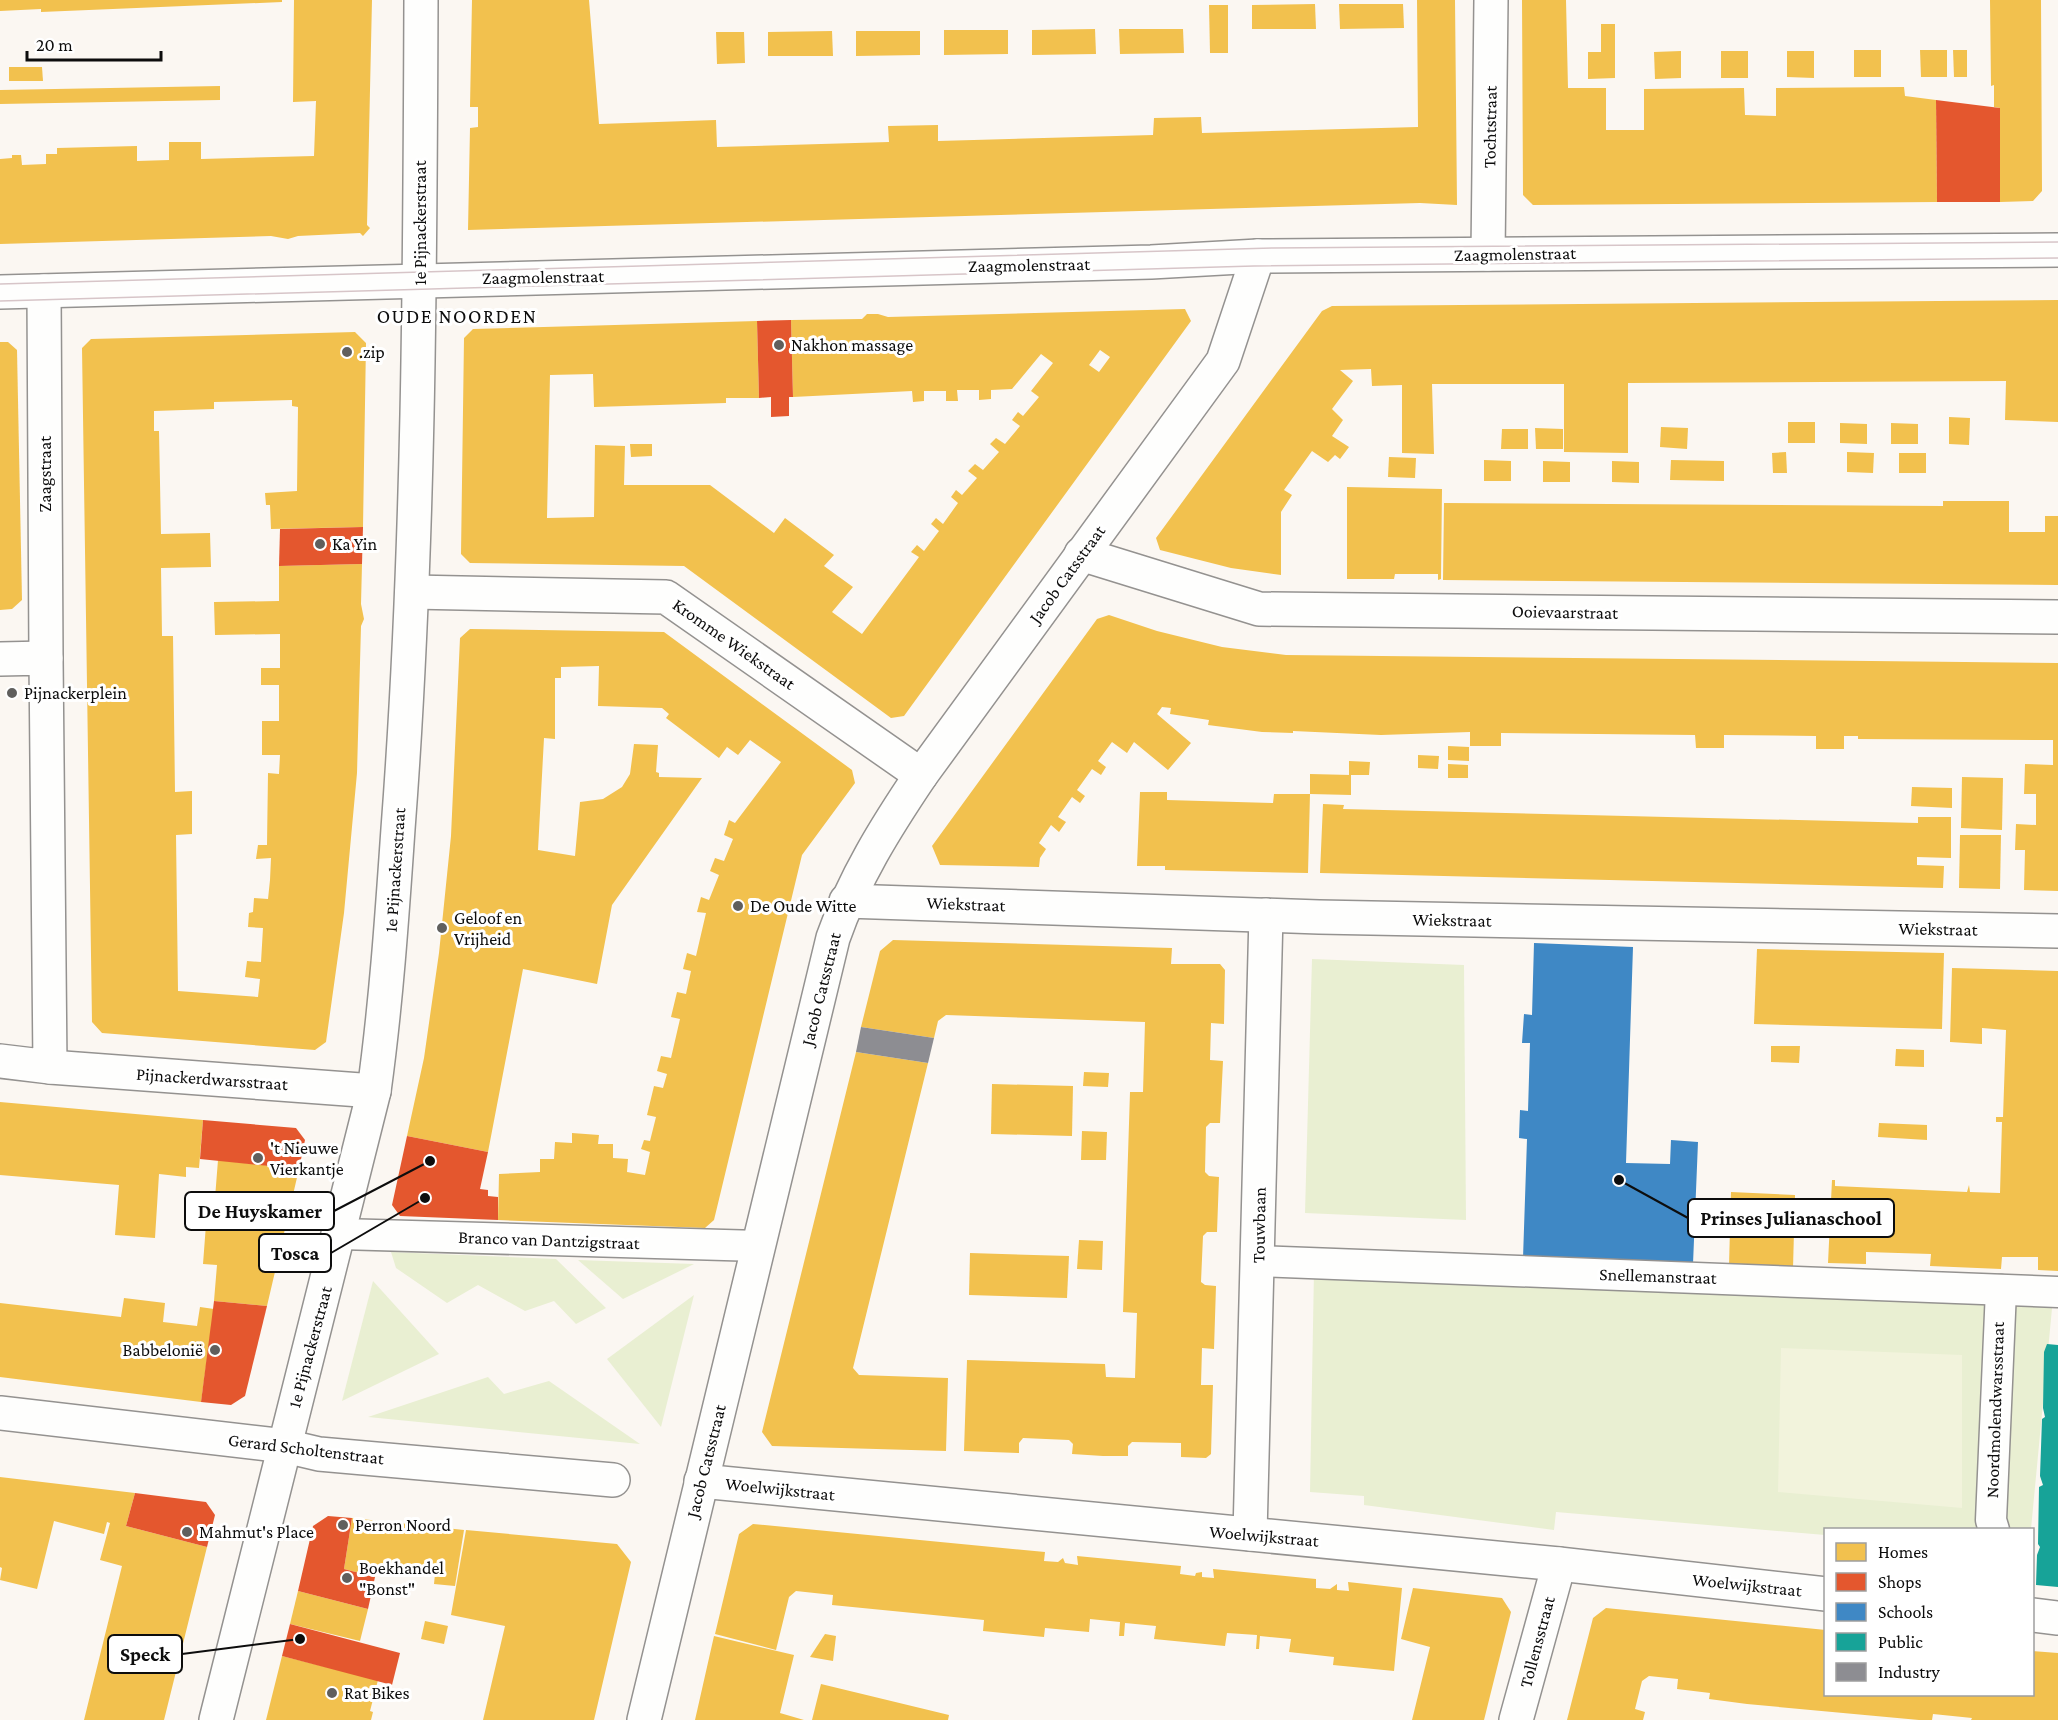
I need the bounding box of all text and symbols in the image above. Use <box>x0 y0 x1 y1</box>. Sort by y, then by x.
scale bar <box>27 24 160 62</box>
text: 20 m <box>36 35 73 55</box>
street label: Tochtstraat <box>1479 85 1501 168</box>
street label: 1e Pijnackerstraat <box>410 159 431 286</box>
street label: Zaagmolenstraat <box>1454 243 1577 265</box>
street label: Zaagmolenstraat <box>968 254 1091 276</box>
street label: Zaagmolenstraat <box>482 266 605 288</box>
district label: OUDE NOORDEN <box>377 305 537 327</box>
place label: Nakhon massage <box>791 335 913 355</box>
marker: Nakhon massage <box>772 338 786 352</box>
place label: .zip <box>359 342 385 362</box>
marker: .zip <box>340 345 354 359</box>
street label: Zaagstraat <box>35 435 55 512</box>
street label: Jacob Catsstraat <box>1024 520 1110 628</box>
place label: Ka Yin <box>332 534 378 554</box>
marker: Ka Yin <box>313 537 327 551</box>
street label: Kromme Wiekstraat <box>669 594 800 694</box>
street label: Ooievaarstraat <box>1512 601 1619 623</box>
place label: Pijnackerplein <box>24 683 127 704</box>
marker: Pijnackerplein <box>5 686 19 700</box>
street label: 1e Pijnackerstraat <box>381 806 410 933</box>
street label: Wiekstraat <box>926 893 1007 915</box>
place label: De Oude Witte <box>750 896 856 916</box>
marker: De Oude Witte <box>731 899 745 913</box>
place label: Geloof en Vrijheid <box>454 908 523 950</box>
street label: Wiekstraat <box>1412 909 1493 931</box>
street label: Wiekstraat <box>1898 918 1979 940</box>
marker: Geloof en Vrijheid <box>435 921 449 935</box>
street label: Jacob Catsstraat <box>797 929 845 1050</box>
street label: Pijnackerdwarsstraat <box>135 1064 290 1095</box>
place label: 't Nieuwe Vierkantje <box>270 1138 344 1180</box>
marker: 't Nieuwe Vierkantje <box>251 1151 265 1165</box>
street label: Touwbaan <box>1248 1186 1270 1263</box>
callout: De Huyskamer <box>185 1192 334 1230</box>
callout: Prinses Julianaschool <box>1688 1199 1894 1237</box>
text: De Huyskamer <box>198 1200 322 1222</box>
text: Prinses Julianaschool <box>1700 1207 1882 1229</box>
street label: Branco van Dantzigstraat <box>458 1227 641 1253</box>
callout: Tosca <box>259 1234 331 1272</box>
text: Tosca <box>271 1242 319 1264</box>
street label: Snellemanstraat <box>1599 1264 1718 1288</box>
street label: 1e Pijnackerstraat <box>284 1283 337 1410</box>
street label: Noordmolendwarsstraat <box>1982 1320 2008 1499</box>
place label: Babbelonië <box>122 1340 203 1360</box>
marker: Babbelonië <box>208 1343 222 1357</box>
street label: Jacob Catsstraat <box>682 1401 730 1522</box>
street label: Gerard Scholtenstraat <box>227 1430 386 1469</box>
street label: Woelwijkstraat <box>724 1473 837 1506</box>
place label: Perron Noord <box>355 1515 452 1535</box>
marker: Perron Noord <box>336 1518 350 1532</box>
street label: Woelwijkstraat <box>1208 1521 1321 1552</box>
place label: Mahmut's Place <box>199 1522 314 1542</box>
marker: Mahmut's Place <box>180 1525 194 1539</box>
legend <box>1824 1528 2034 1696</box>
text: Homes <box>1878 1542 1928 1562</box>
place label: Boekhandel "Bonst" <box>359 1558 444 1599</box>
street label: Woelwijkstraat <box>1691 1569 1804 1602</box>
marker: Boekhandel "Bonst" <box>340 1571 354 1585</box>
text: Shops <box>1878 1572 1922 1592</box>
street label: Tollensstraat <box>1515 1593 1559 1690</box>
text: Schools <box>1878 1602 1933 1622</box>
text: Public <box>1878 1632 1923 1652</box>
callout: Speck <box>108 1635 182 1673</box>
text: Speck <box>120 1643 171 1665</box>
text: Industry <box>1878 1662 1941 1682</box>
place label: Rat Bikes <box>344 1683 410 1703</box>
marker: Rat Bikes <box>325 1686 339 1700</box>

